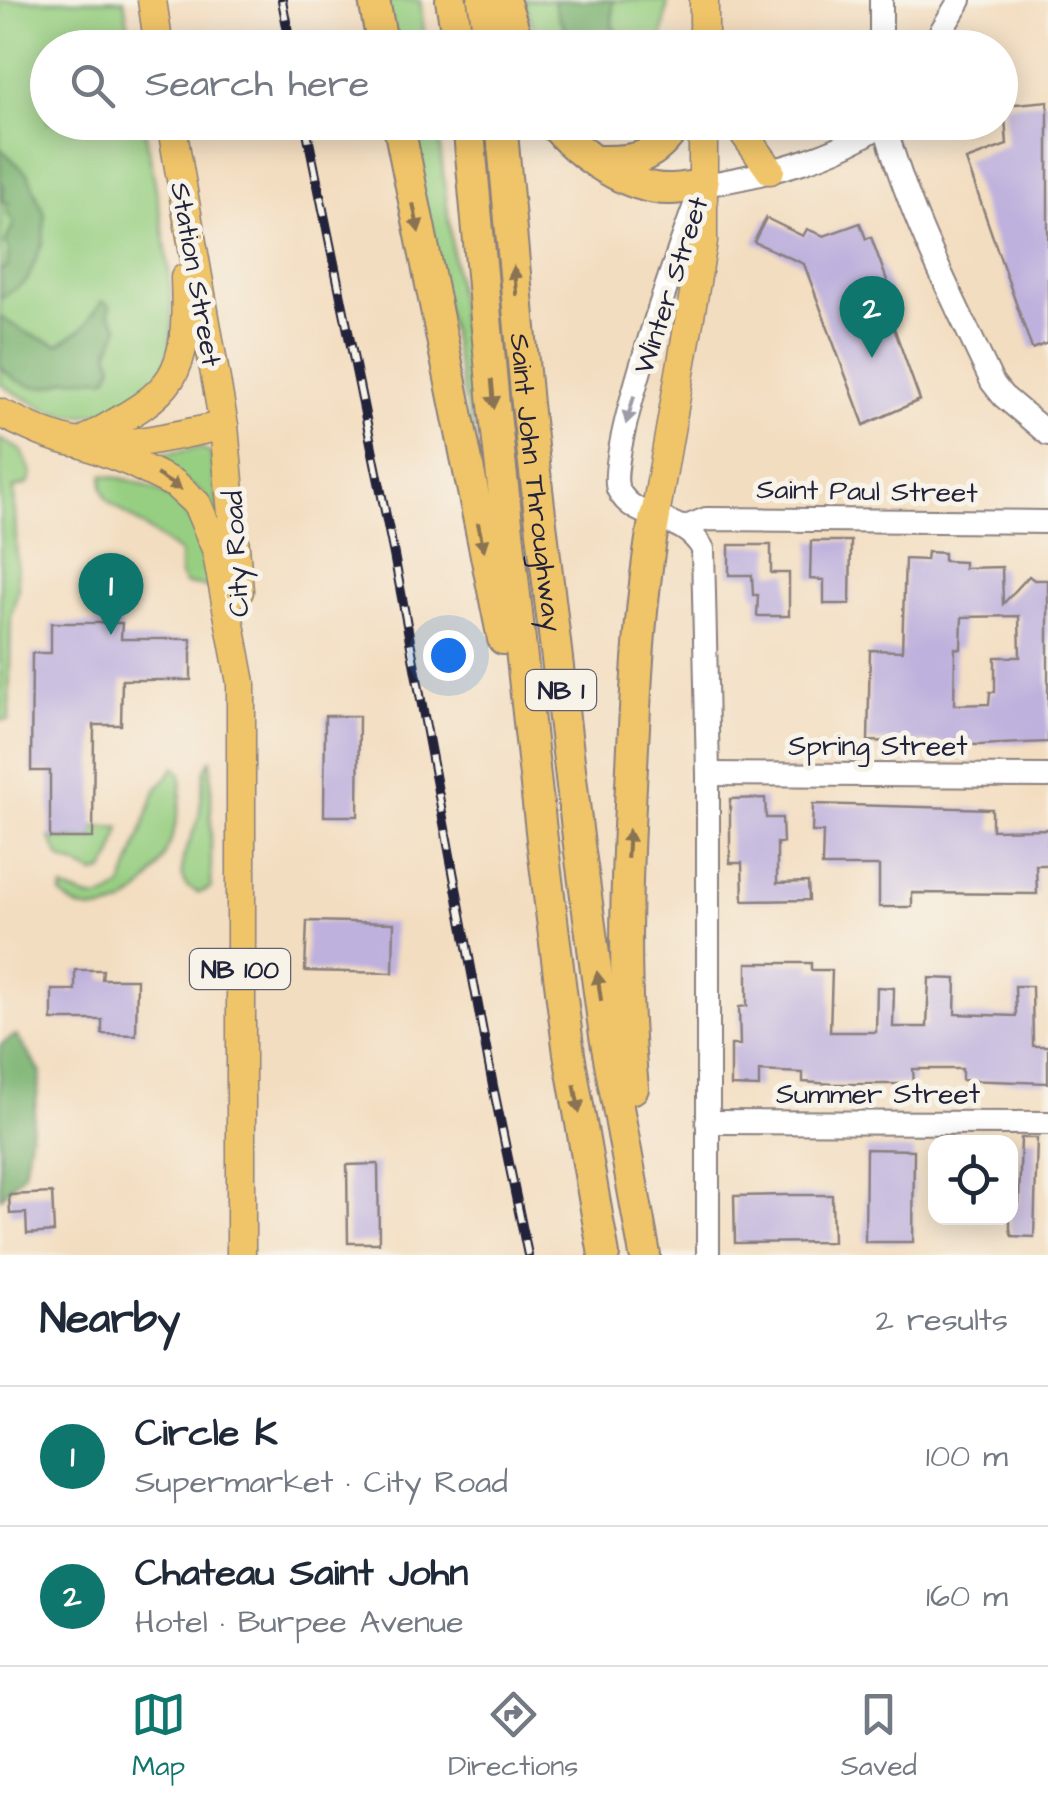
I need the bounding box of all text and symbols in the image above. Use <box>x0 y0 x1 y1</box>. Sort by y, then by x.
search box <box>30 30 1018 140</box>
icon: search <box>65 58 120 113</box>
text: Search here <box>145 59 369 111</box>
street label: Station Street <box>160 179 231 370</box>
street label: Winter Street <box>624 191 719 379</box>
one-way arrow <box>409 203 425 234</box>
one-way arrow <box>507 265 523 297</box>
pin: 2 <box>840 276 904 358</box>
street label: Saint John Throughway <box>500 331 572 634</box>
one-way arrow <box>486 378 502 410</box>
one-way arrow <box>622 396 637 426</box>
street label: Saint Paul Street <box>756 470 979 513</box>
one-way arrow <box>155 473 183 490</box>
street label: City Road <box>214 490 261 618</box>
one-way arrow <box>473 522 489 553</box>
pin: 1 <box>78 552 144 635</box>
your location <box>423 630 474 681</box>
road number: NB 1 <box>526 670 596 710</box>
street label: Spring Street <box>788 727 968 767</box>
one-way arrow <box>620 827 636 859</box>
road number: NB 100 <box>190 949 290 989</box>
one-way arrow <box>590 970 606 1002</box>
street label: Summer Street <box>776 1075 981 1114</box>
one-way arrow <box>570 1084 585 1115</box>
map controls <box>928 1135 1018 1225</box>
button: locate <box>928 1135 1018 1225</box>
text: Nearby <box>40 1291 180 1349</box>
text: 2 results <box>876 1298 1008 1343</box>
text: Circle K <box>135 1408 277 1460</box>
text: 1 <box>70 1434 75 1479</box>
text: 100 m <box>926 1434 1008 1479</box>
text: Supermarket · City Road <box>135 1460 508 1505</box>
text: Chateau Saint John <box>135 1548 468 1600</box>
text: 2 <box>63 1574 82 1619</box>
text: 160 m <box>926 1574 1008 1619</box>
text: Hotel · Burpee Avenue <box>135 1600 464 1645</box>
tab: Map <box>131 1687 186 1786</box>
tab: Directions <box>448 1687 578 1786</box>
tab: Saved <box>841 1687 917 1786</box>

